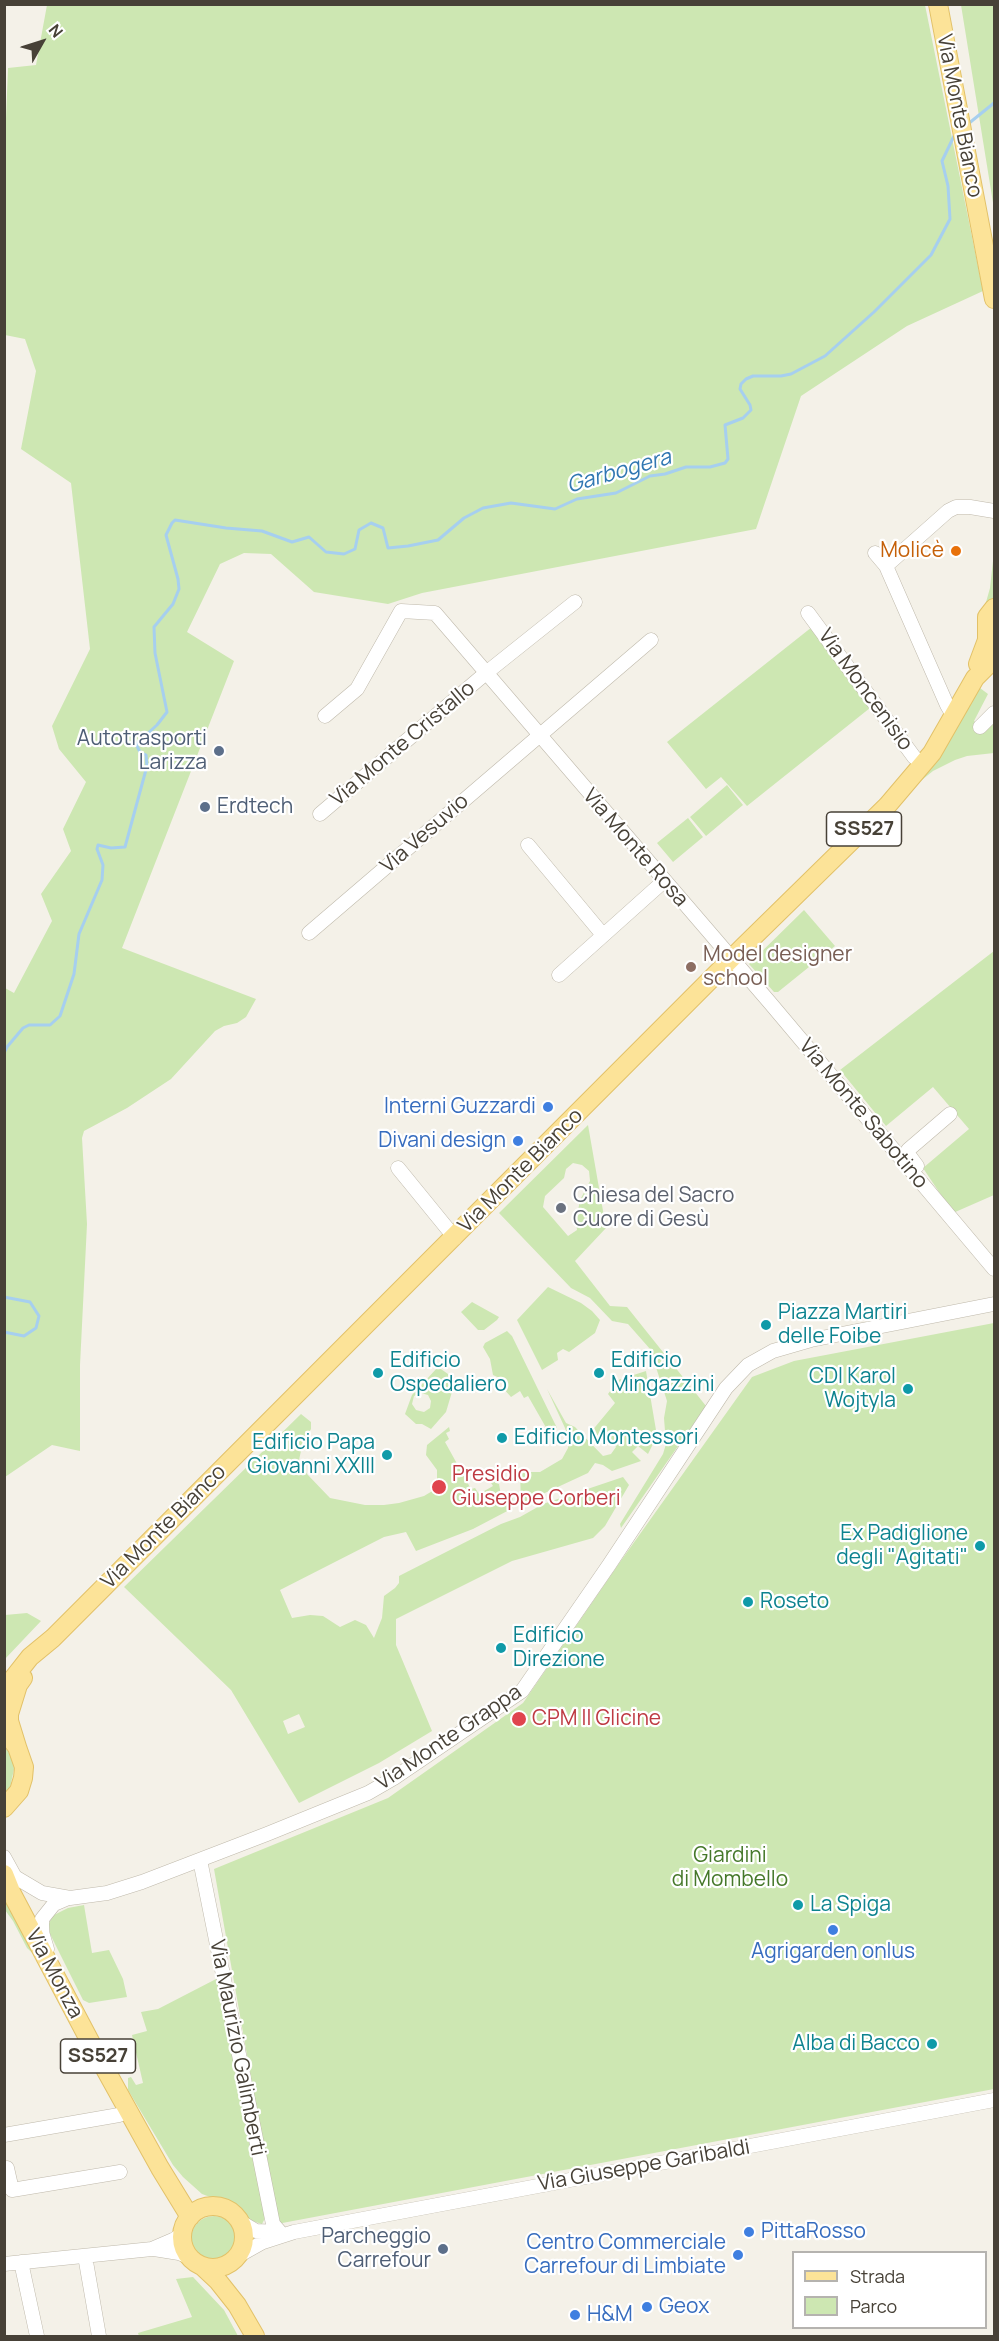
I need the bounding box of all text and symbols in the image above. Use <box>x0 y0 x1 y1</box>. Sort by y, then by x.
north arrow <box>12 12 72 72</box>
text: N <box>44 19 68 42</box>
street label: Via Monte Bianco <box>931 32 987 200</box>
water label: Garbogera <box>564 445 674 499</box>
place label: Molicè <box>880 538 944 564</box>
marker: Molicè <box>949 544 963 558</box>
street label: Via Moncenisio <box>812 624 918 756</box>
street label: Via Monte Cristallo <box>326 676 480 812</box>
place label: Autotrasporti Larizza <box>77 726 207 776</box>
marker: Autotrasporti Larizza <box>212 744 226 758</box>
street label: Via Monte Rosa <box>577 784 693 912</box>
street label: Via Vesuvio <box>376 789 474 879</box>
place label: Erdtech <box>217 794 293 820</box>
marker: Erdtech <box>198 800 212 814</box>
road number: SS527 <box>826 812 902 846</box>
place label: Model designer school <box>703 942 852 992</box>
marker: Model designer school <box>684 960 698 974</box>
street label: Via Monte Sabotino <box>793 1034 933 1194</box>
place label: Interni Guzzardi <box>384 1094 536 1120</box>
marker: Interni Guzzardi <box>541 1100 555 1114</box>
street label: Via Monte Bianco <box>454 1104 588 1238</box>
place label: Divani design <box>378 1128 506 1154</box>
marker: Divani design <box>511 1134 525 1148</box>
place label: Chiesa del Sacro Cuore di Gesù <box>573 1183 734 1233</box>
marker: Chiesa del Sacro Cuore di Gesù <box>554 1201 568 1215</box>
place label: Piazza Martiri delle Foibe <box>778 1300 907 1350</box>
marker: Piazza Martiri delle Foibe <box>759 1318 773 1332</box>
place label: Edificio Ospedaliero <box>390 1348 507 1398</box>
place label: Edificio Mingazzini <box>611 1348 715 1398</box>
place label: CDI Karol Wojtyla <box>809 1364 896 1414</box>
marker: Edificio Ospedaliero <box>371 1366 385 1380</box>
marker: Edificio Mingazzini <box>592 1366 606 1380</box>
marker: CDI Karol Wojtyla <box>901 1382 915 1396</box>
place label: Edificio Montessori <box>514 1425 699 1451</box>
place label: Edificio Papa Giovanni XXIII <box>247 1430 375 1480</box>
marker: Edificio Montessori <box>495 1431 509 1445</box>
marker: Edificio Papa Giovanni XXIII <box>380 1448 394 1462</box>
street label: Via Monte Bianco <box>97 1460 231 1594</box>
place label: Presidio Giuseppe Corberi <box>452 1462 621 1512</box>
marker: Presidio Giuseppe Corberi <box>430 1478 448 1496</box>
place label: Ex Padiglione degli "Agitati" <box>836 1521 968 1571</box>
marker: Ex Padiglione degli "Agitati" <box>973 1539 987 1553</box>
place label: Roseto <box>760 1589 829 1615</box>
marker: Roseto <box>741 1595 755 1609</box>
place label: Edificio Direzione <box>513 1623 605 1673</box>
marker: Edificio Direzione <box>494 1641 508 1655</box>
street label: Via Monte Grappa <box>371 1680 527 1796</box>
place label: CPM Il Glicine <box>532 1706 661 1732</box>
marker: CPM Il Glicine <box>510 1710 528 1728</box>
park label: Giardini di Mombello <box>672 1843 788 1893</box>
place label: La Spiga <box>810 1892 891 1918</box>
marker: La Spiga <box>791 1898 805 1912</box>
marker: Agrigarden onlus <box>826 1923 840 1937</box>
street label: Via Monza <box>20 1925 88 2023</box>
street label: Via Maurizio Galimberti <box>204 1938 270 2158</box>
place label: Agrigarden onlus <box>751 1939 915 1965</box>
place label: Alba di Bacco <box>792 2031 920 2057</box>
marker: Alba di Bacco <box>925 2037 939 2051</box>
road number: SS527 <box>60 2039 136 2073</box>
street label: Via Giuseppe Garibaldi <box>536 2135 752 2197</box>
place label: PittaRosso <box>761 2219 866 2245</box>
place label: Parcheggio Carrefour <box>321 2224 431 2274</box>
marker: PittaRosso <box>742 2225 756 2239</box>
place label: Centro Commerciale Carrefour di Limbiate <box>524 2230 726 2280</box>
marker: Parcheggio Carrefour <box>436 2242 450 2256</box>
marker: Centro Commerciale Carrefour di Limbiate <box>731 2248 745 2262</box>
legend <box>792 2251 987 2329</box>
text: Strada <box>850 2264 905 2288</box>
place label: Geox <box>659 2294 709 2320</box>
text: Parco <box>850 2294 897 2318</box>
marker: Geox <box>640 2300 654 2314</box>
place label: H&M <box>587 2302 633 2328</box>
marker: H&M <box>568 2308 582 2322</box>

